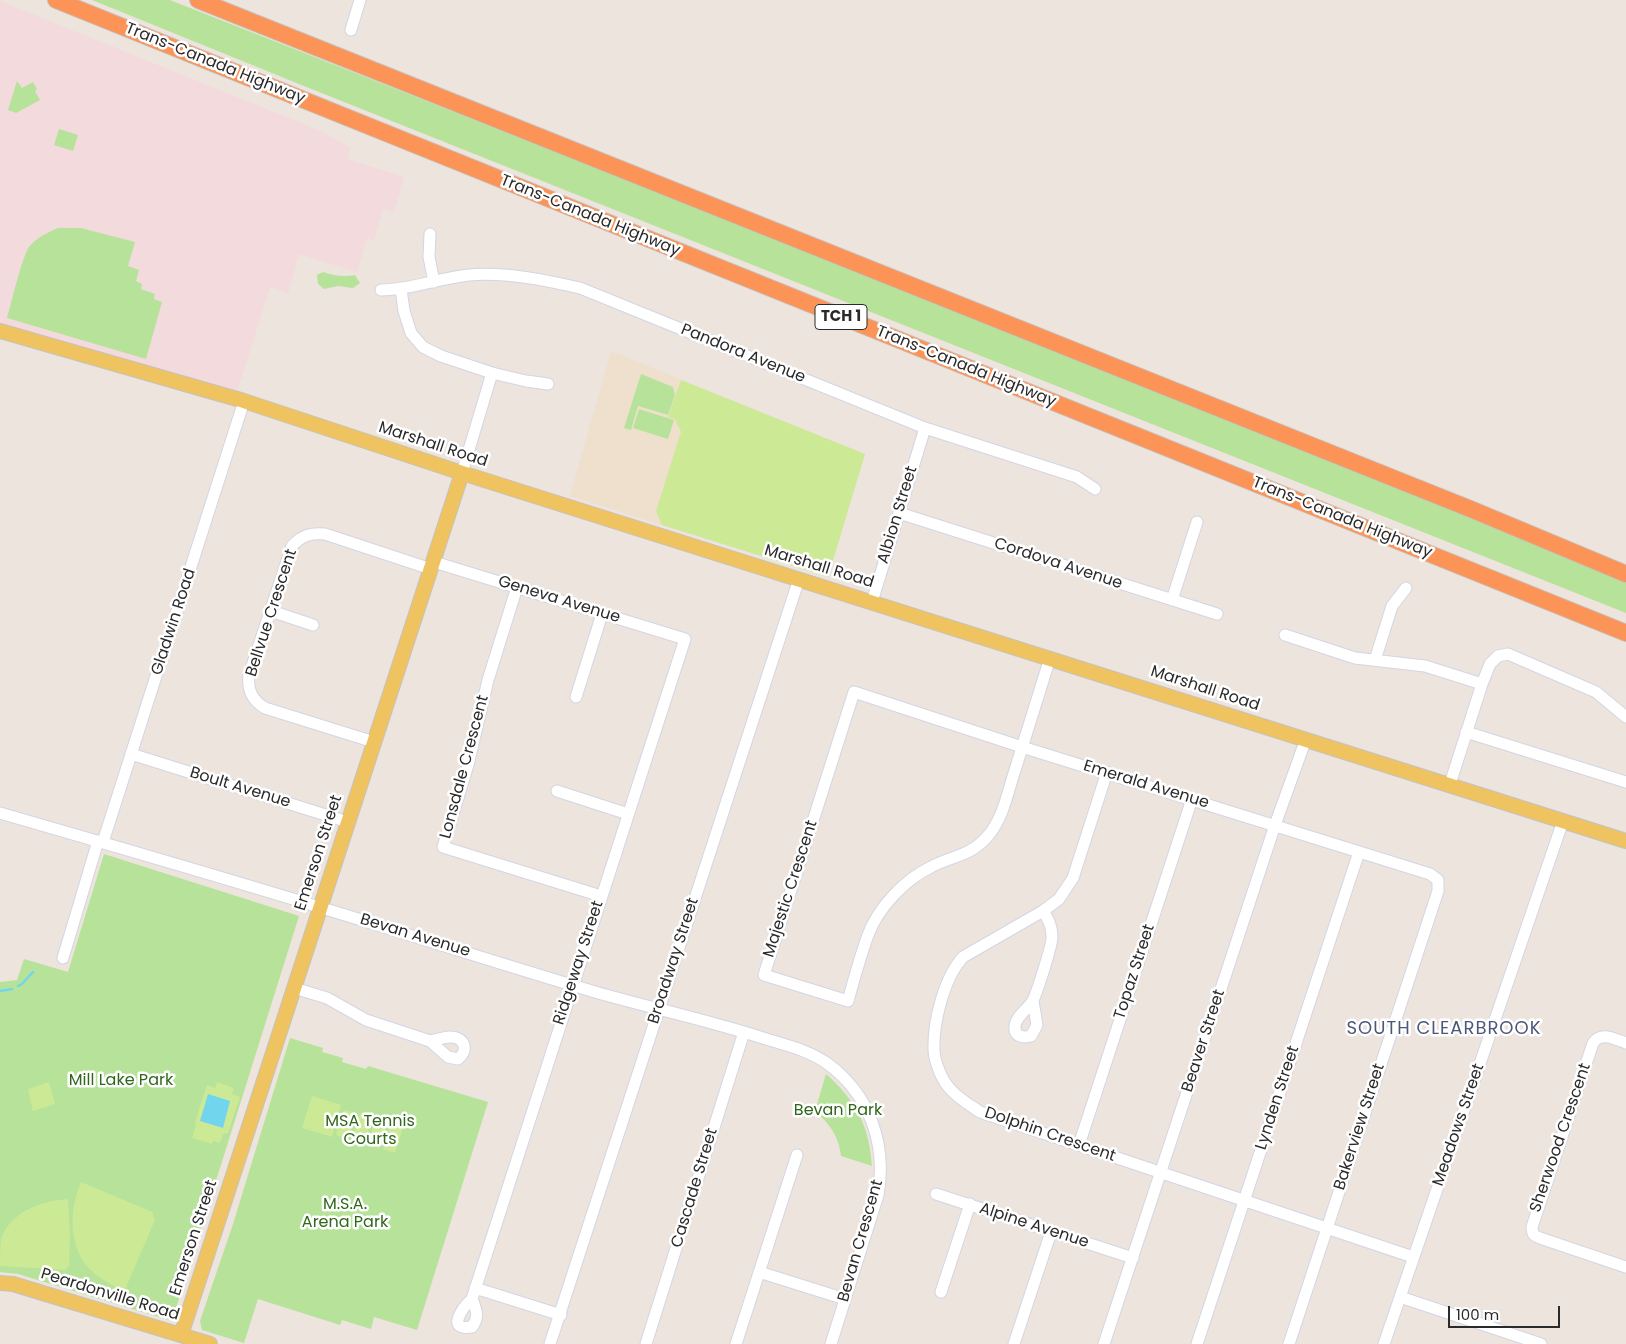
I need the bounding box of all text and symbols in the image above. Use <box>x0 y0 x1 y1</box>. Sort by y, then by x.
street label: Trans-Canada Highway <box>122 19 308 109</box>
street label: Trans-Canada Highway <box>497 171 683 261</box>
road number: TCH 1 <box>815 304 867 330</box>
street label: Pandora Avenue <box>678 320 808 388</box>
street label: Trans-Canada Highway <box>873 322 1059 412</box>
street label: Marshall Road <box>376 418 490 472</box>
street label: Albion Street <box>874 464 922 566</box>
street label: Trans-Canada Highway <box>1249 473 1435 563</box>
street label: Cordova Avenue <box>991 534 1125 594</box>
street label: Marshall Road <box>762 541 876 593</box>
street label: Bellvue Crescent <box>242 547 302 679</box>
street label: Gladwin Road <box>148 566 200 678</box>
street label: Geneva Avenue <box>496 572 622 628</box>
street label: Marshall Road <box>1148 662 1262 716</box>
street label: Lonsdale Crescent <box>437 693 493 841</box>
street label: Emerald Avenue <box>1081 757 1211 813</box>
street label: Boult Avenue <box>187 764 293 812</box>
street label: Emerson Street <box>291 793 347 913</box>
street label: Majestic Crescent <box>760 818 822 960</box>
street label: Broadway Street <box>645 895 703 1027</box>
street label: Ridgeway Street <box>550 899 608 1027</box>
street label: Bevan Avenue <box>358 910 472 962</box>
street label: Topaz Street <box>1111 922 1159 1022</box>
street label: Beaver Street <box>1178 987 1230 1095</box>
district label: SOUTH CLEARBROOK <box>1345 1018 1543 1040</box>
street label: Lynden Street <box>1252 1044 1304 1152</box>
street label: Bakerview Street <box>1331 1061 1389 1193</box>
street label: Meadows Street <box>1429 1061 1489 1189</box>
street label: Sherwood Crescent <box>1526 1061 1596 1215</box>
park label: Mill Lake Park <box>69 1071 173 1091</box>
park label: Bevan Park <box>794 1101 882 1121</box>
street label: Dolphin Crescent <box>982 1104 1118 1166</box>
park label: MSA Tennis Courts <box>325 1112 415 1150</box>
street label: Cascade Street <box>668 1126 722 1250</box>
street label: Emerson Street <box>166 1178 222 1298</box>
street label: Bevan Crescent <box>834 1178 888 1304</box>
park label: M.S.A. Arena Park <box>302 1195 388 1233</box>
street label: Alpine Avenue <box>977 1199 1091 1253</box>
street label: Peardonville Road <box>38 1265 182 1325</box>
scale bar <box>1451 1296 1564 1328</box>
text: 100 m <box>1456 1304 1499 1325</box>

